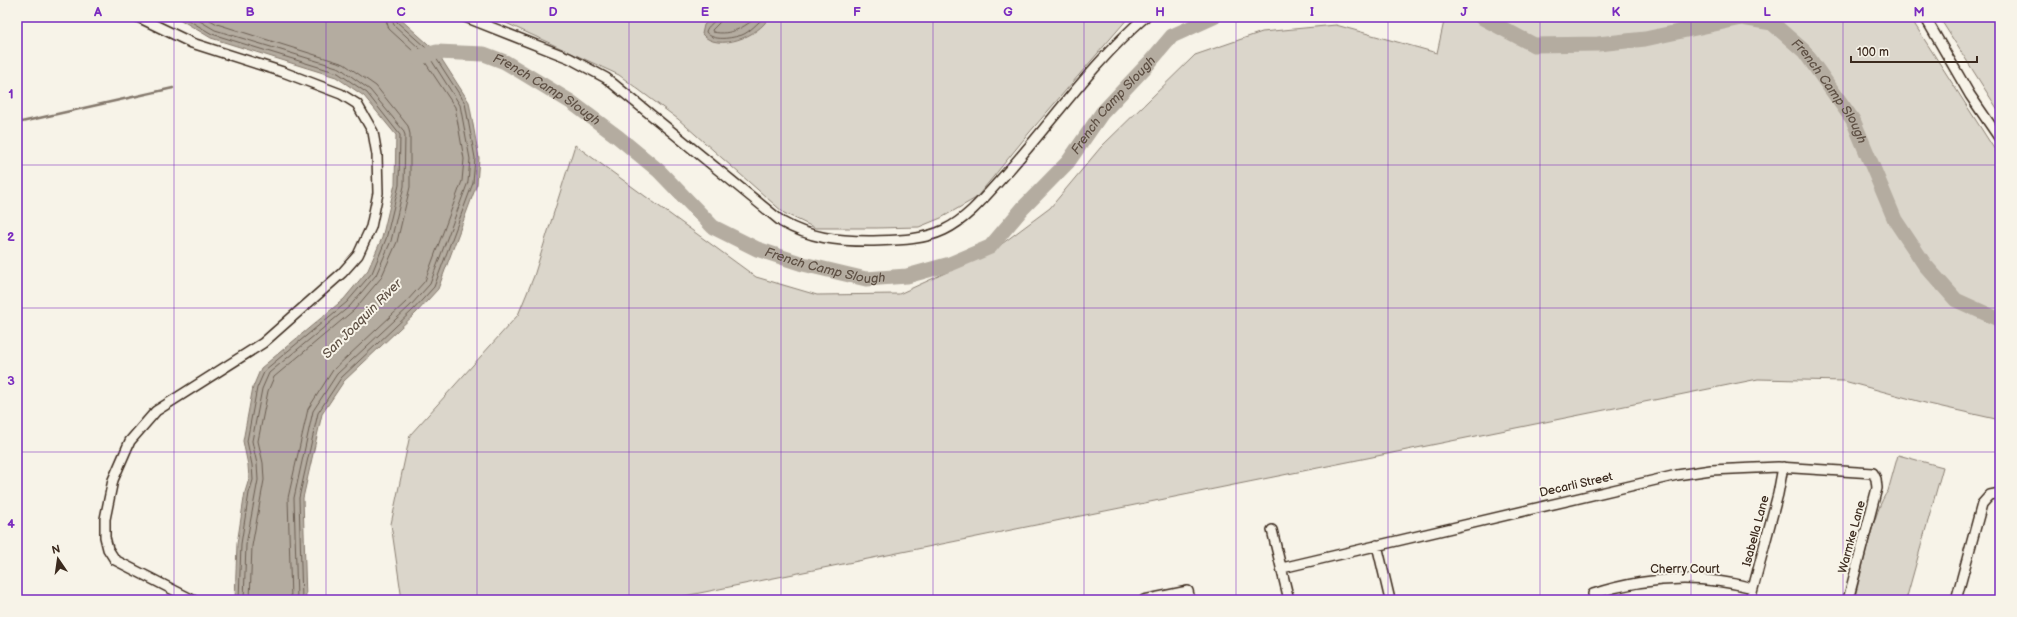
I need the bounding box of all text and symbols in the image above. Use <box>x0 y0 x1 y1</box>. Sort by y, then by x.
text: A <box>93 4 102 20</box>
text: B <box>245 4 255 20</box>
text: C <box>396 4 406 20</box>
text: D <box>548 4 558 20</box>
text: E <box>701 4 710 20</box>
text: F <box>853 4 861 20</box>
text: G <box>1003 4 1013 20</box>
text: H <box>1155 4 1165 20</box>
text: I <box>1310 4 1314 20</box>
text: J <box>1460 4 1468 20</box>
text: K <box>1612 4 1621 20</box>
text: L <box>1763 4 1771 20</box>
text: M <box>1913 4 1925 20</box>
water label: French Camp Slough <box>1788 36 1870 146</box>
scale bar <box>1851 38 1977 64</box>
text: 100 m <box>1857 45 1889 60</box>
water label: French Camp Slough <box>491 50 603 129</box>
water label: French Camp Slough <box>1068 53 1159 158</box>
text: 1 <box>8 86 14 102</box>
text: 2 <box>7 229 15 245</box>
water label: French Camp Slough <box>763 244 886 287</box>
water label: San Joaquin River <box>319 275 406 362</box>
text: 3 <box>7 373 15 389</box>
street label: Decarli Street <box>1538 469 1614 501</box>
street label: Isabella Lane <box>1739 494 1773 568</box>
street label: Warmke Lane <box>1835 499 1869 575</box>
text: 4 <box>7 516 15 532</box>
north arrow <box>38 539 78 579</box>
text: N <box>50 542 61 557</box>
street label: Cherry Court <box>1650 562 1720 577</box>

